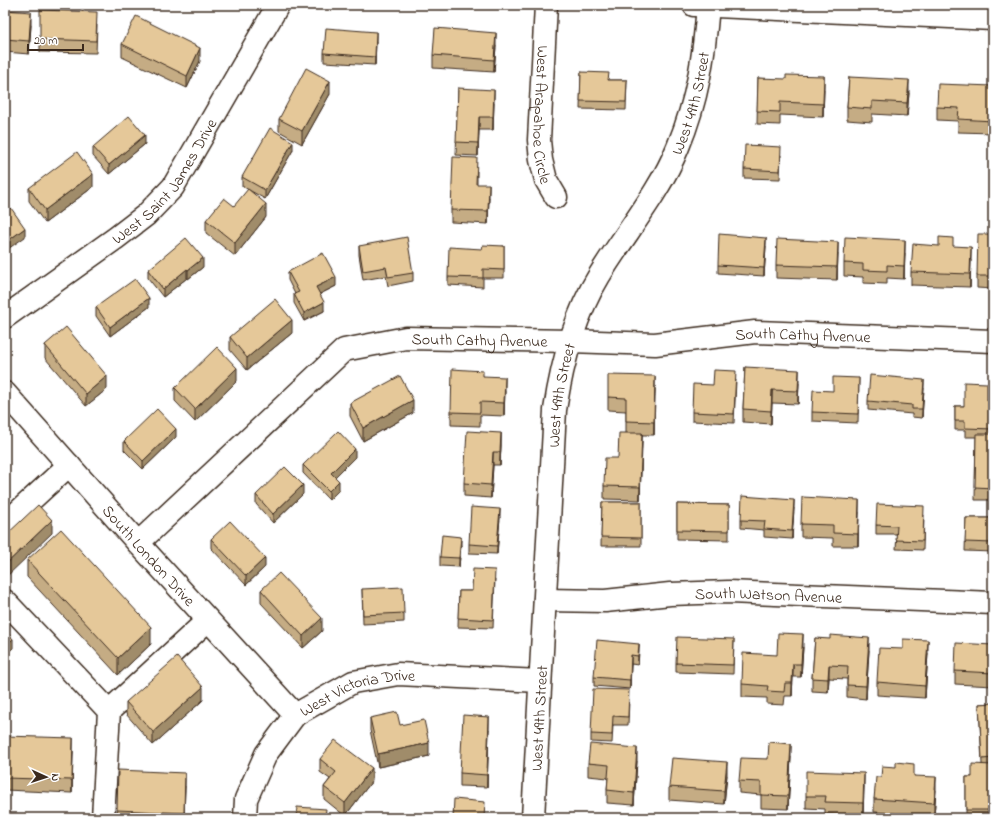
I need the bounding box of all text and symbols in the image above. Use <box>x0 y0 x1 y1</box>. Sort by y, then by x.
scale bar <box>28 26 83 52</box>
text: 20 m <box>34 32 57 50</box>
street label: West Arapahoe Circle <box>525 45 557 188</box>
street label: West 49th Street <box>666 50 717 159</box>
street label: West Saint James Drive <box>107 114 225 251</box>
street label: South Cathy Avenue <box>734 322 872 350</box>
street label: South Cathy Avenue <box>411 328 549 355</box>
street label: West 49th Street <box>543 340 583 448</box>
street label: South London Drive <box>96 500 201 613</box>
street label: South Watson Avenue <box>695 582 843 611</box>
street label: West Victoria Drive <box>296 664 417 724</box>
street label: West 49th Street <box>526 664 555 772</box>
north arrow <box>26 757 66 797</box>
text: N <box>47 773 63 782</box>

